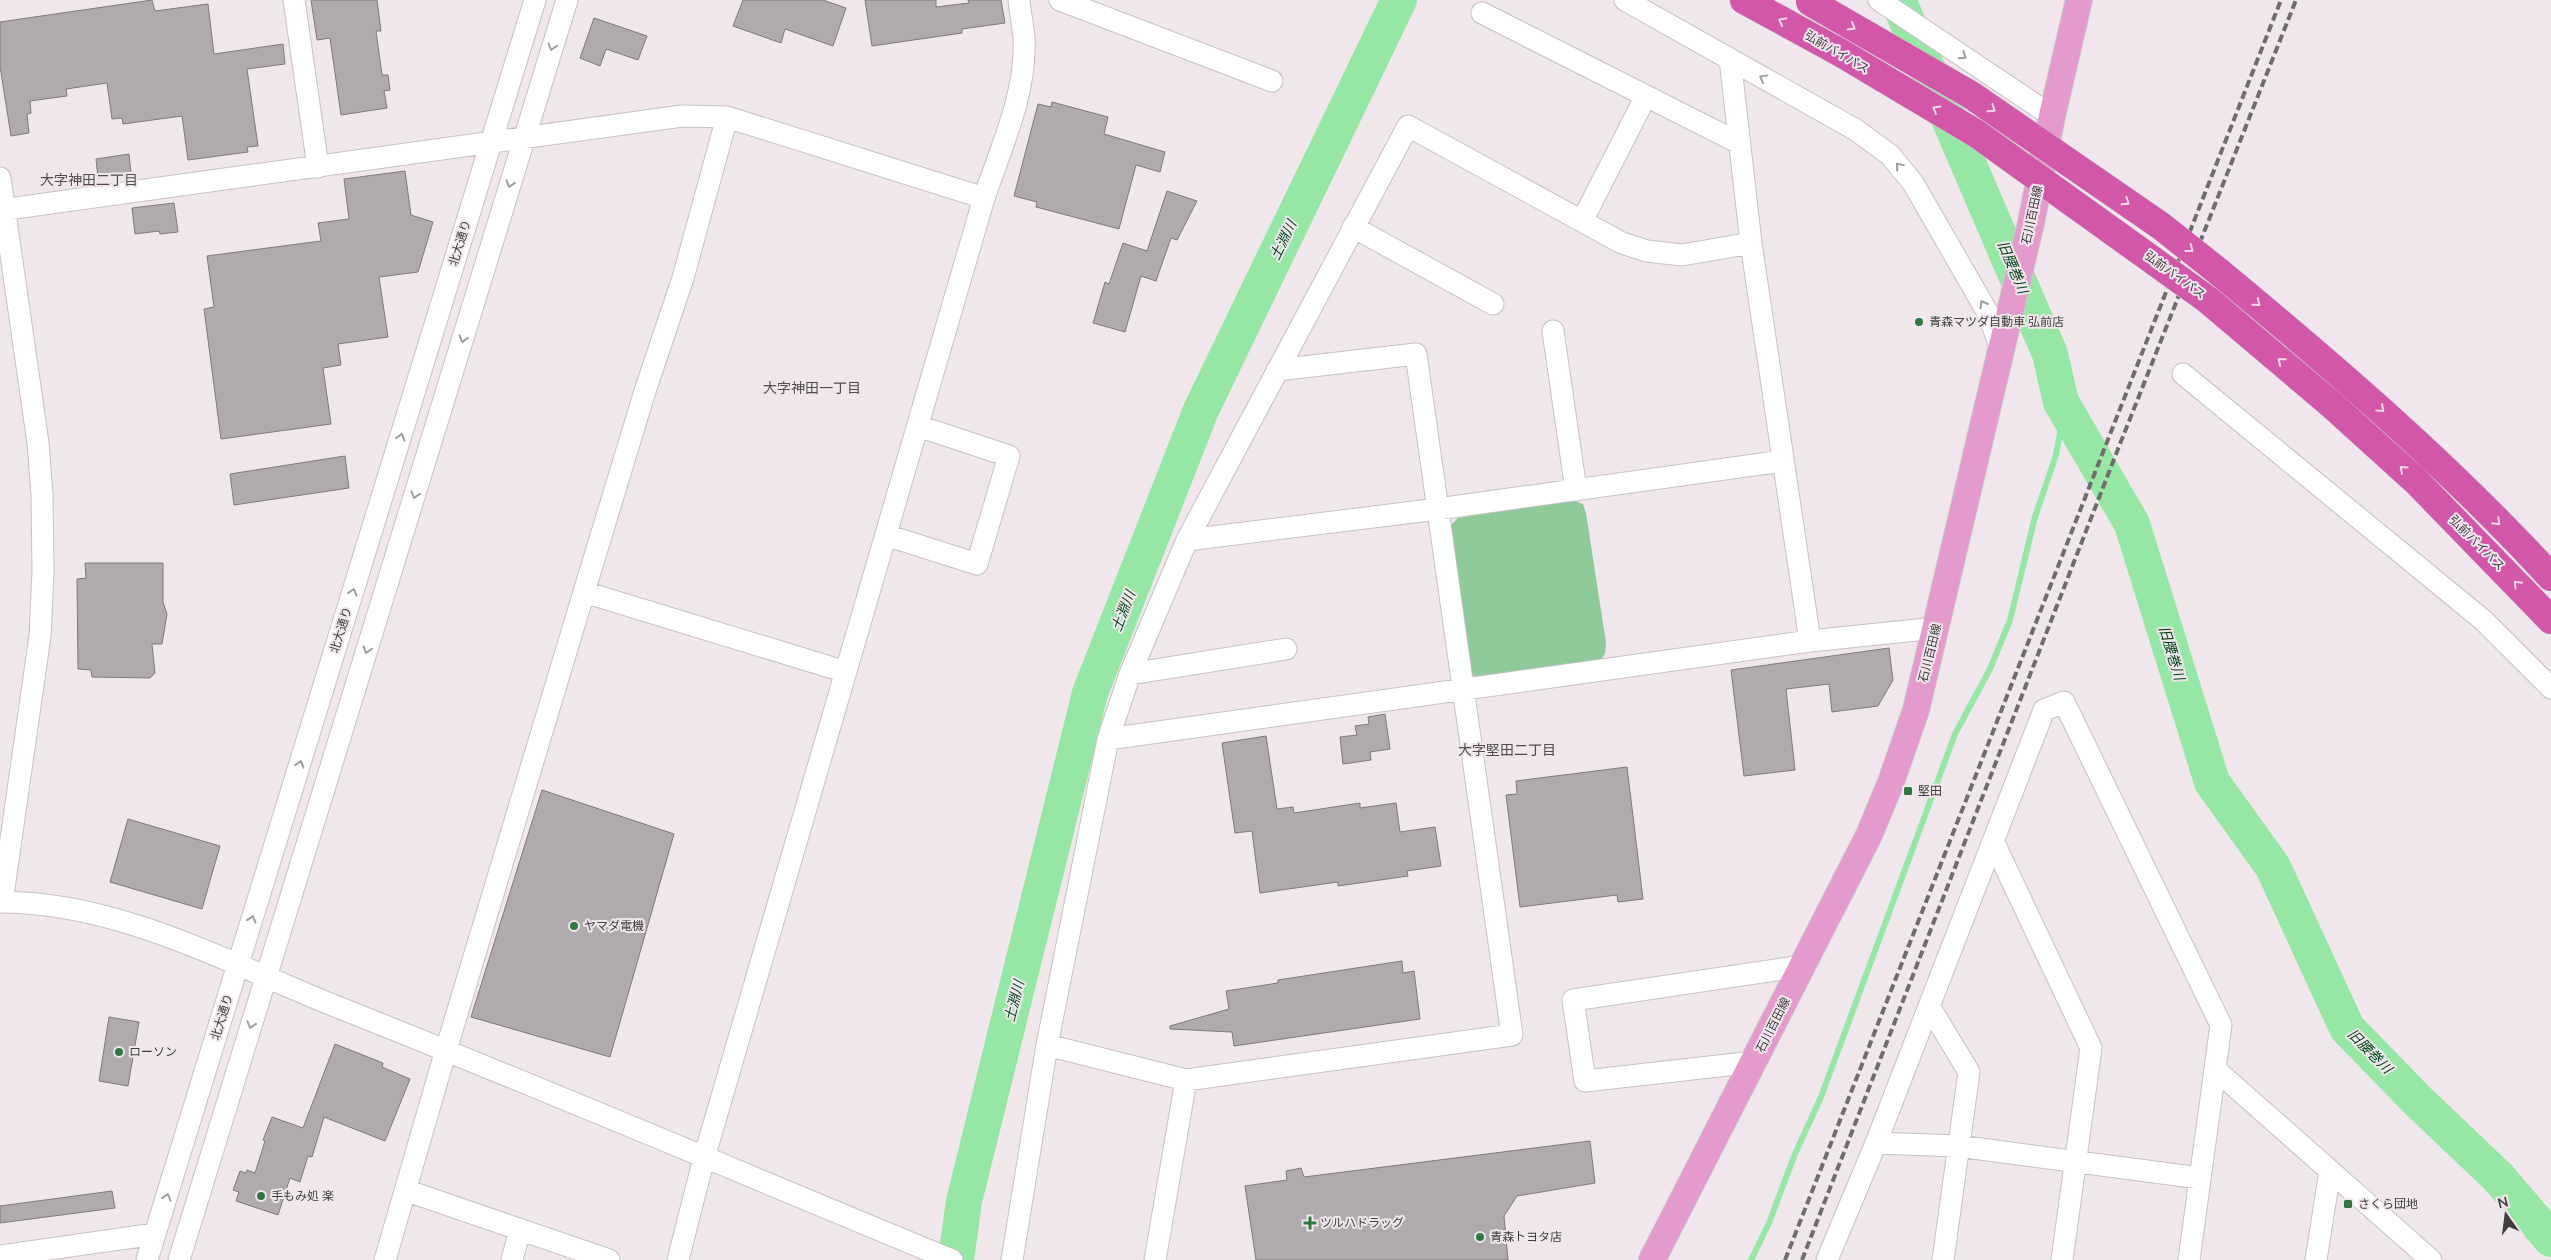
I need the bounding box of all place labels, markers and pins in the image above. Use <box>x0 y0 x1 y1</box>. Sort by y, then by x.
place label: 青森マツダ自動車 弘前店 <box>1929 314 2064 330</box>
marker: 青森マツダ自動車 弘前店 <box>1913 316 1925 328</box>
place label: 堅田 <box>1918 783 1942 799</box>
marker: 堅田 <box>1902 785 1914 797</box>
place label: ヤマダ電機 <box>584 918 644 934</box>
marker: ヤマダ電機 <box>568 920 580 932</box>
place label: ローソン <box>129 1044 177 1060</box>
marker: ローソン <box>113 1046 125 1058</box>
place label: 手もみ処 楽 <box>271 1188 334 1204</box>
marker: 手もみ処 楽 <box>255 1190 267 1202</box>
place label: さくら団地 <box>2358 1196 2418 1212</box>
marker: さくら団地 <box>2342 1198 2354 1210</box>
place label: ツルハドラッグ <box>1320 1215 1404 1231</box>
marker: ツルハドラッグ <box>1304 1217 1316 1229</box>
place label: 青森トヨタ店 <box>1490 1229 1562 1245</box>
marker: 青森トヨタ店 <box>1474 1231 1486 1243</box>

